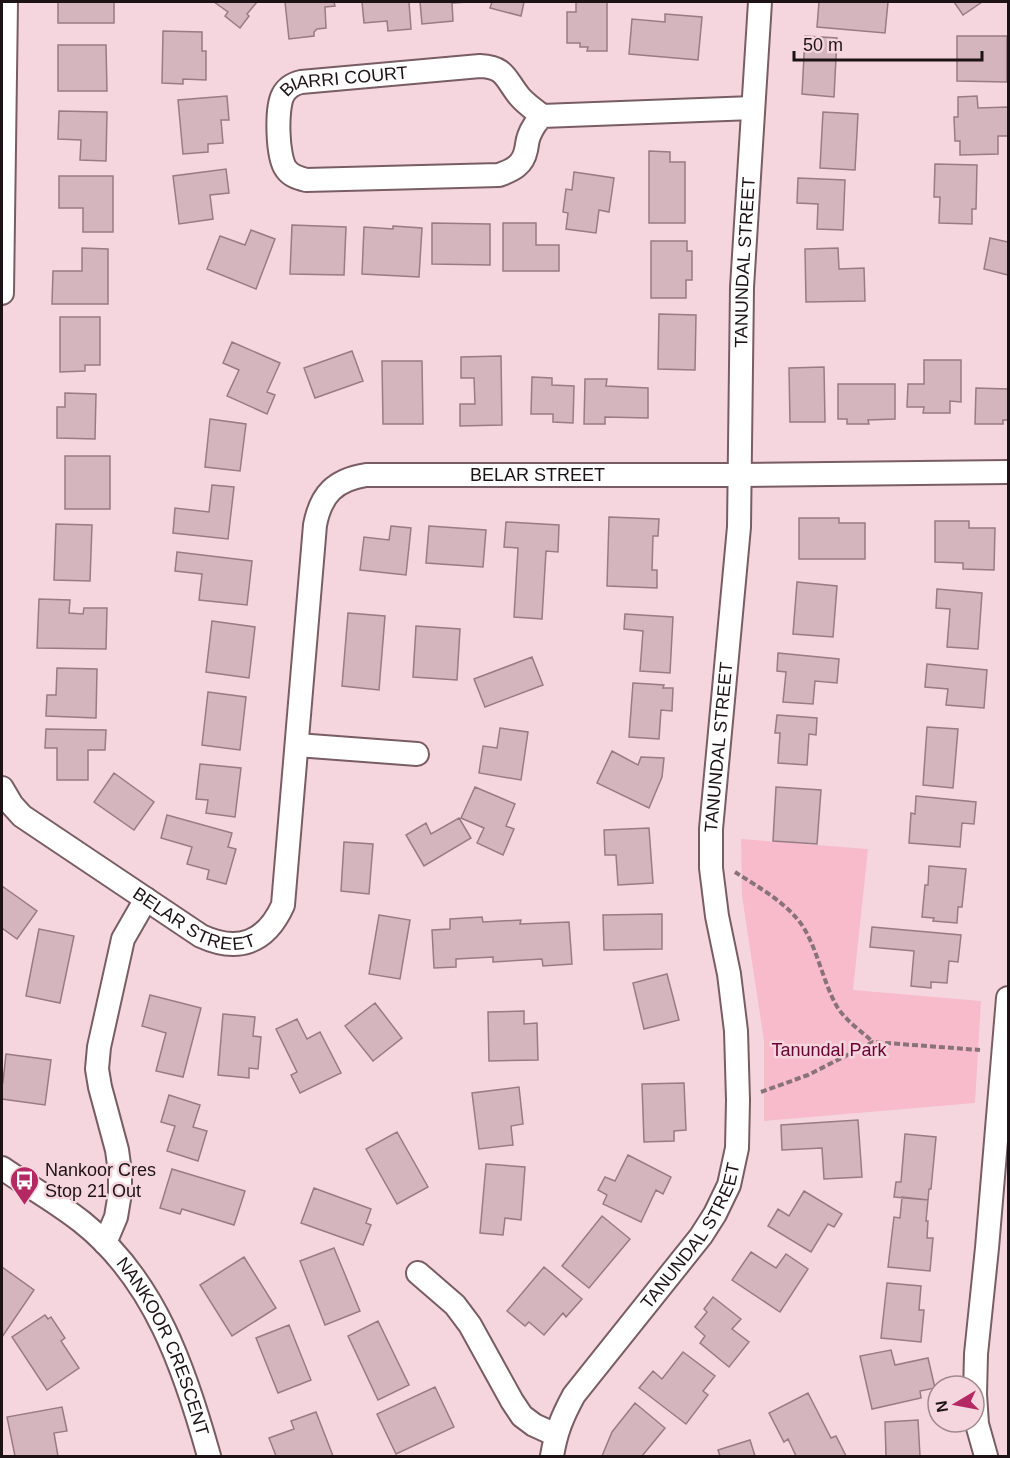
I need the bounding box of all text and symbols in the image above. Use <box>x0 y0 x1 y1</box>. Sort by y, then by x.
scale bar <box>794 24 982 62</box>
text: 50 m <box>803 35 843 55</box>
street label: BIARRI COURT <box>276 63 409 100</box>
street label: TANUNDAL STREET <box>731 176 759 348</box>
street label: BELAR STREET <box>470 465 605 485</box>
street label: TANUNDAL STREET <box>701 661 736 833</box>
street label: BELAR STREET <box>129 883 258 954</box>
park label: Tanundal Park <box>771 1040 888 1060</box>
place label: Nankoor Cres Stop 21 Out <box>45 1160 156 1201</box>
street label: TANUNDAL STREET <box>637 1161 744 1313</box>
bus stop icon: Nankoor Cres Stop 21 Out <box>8 1164 40 1206</box>
street label: NANKOOR CRESCENT <box>113 1253 213 1438</box>
north arrow <box>926 1374 986 1434</box>
text: N <box>932 1399 951 1414</box>

